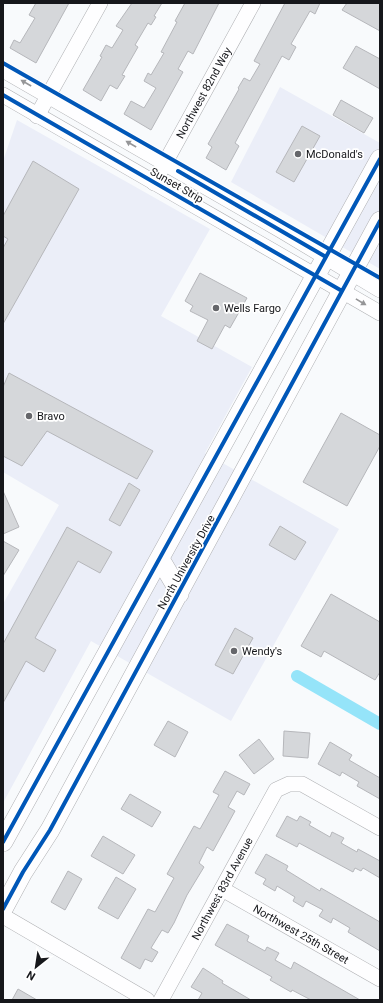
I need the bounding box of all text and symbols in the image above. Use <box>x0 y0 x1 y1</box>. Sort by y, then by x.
street label: Northwest 82nd Way <box>174 44 235 141</box>
one-way arrow <box>20 80 32 87</box>
one-way arrow <box>125 140 137 147</box>
place label: McDonald's <box>306 148 363 161</box>
marker: McDonald's <box>293 149 303 159</box>
street label: Sunset Strip <box>148 165 206 206</box>
one-way arrow <box>355 298 367 305</box>
place label: Wells Fargo <box>224 302 281 315</box>
marker: Wells Fargo <box>211 303 221 313</box>
place label: Bravo <box>37 410 65 423</box>
marker: Bravo <box>24 411 34 421</box>
street label: North University Drive <box>155 513 218 612</box>
place label: Wendy's <box>242 645 282 658</box>
marker: Wendy's <box>229 646 239 656</box>
street label: Northwest 83rd Avenue <box>189 835 256 942</box>
street label: Northwest 25th Street <box>251 902 351 967</box>
north arrow <box>16 947 56 987</box>
text: N <box>24 968 38 983</box>

